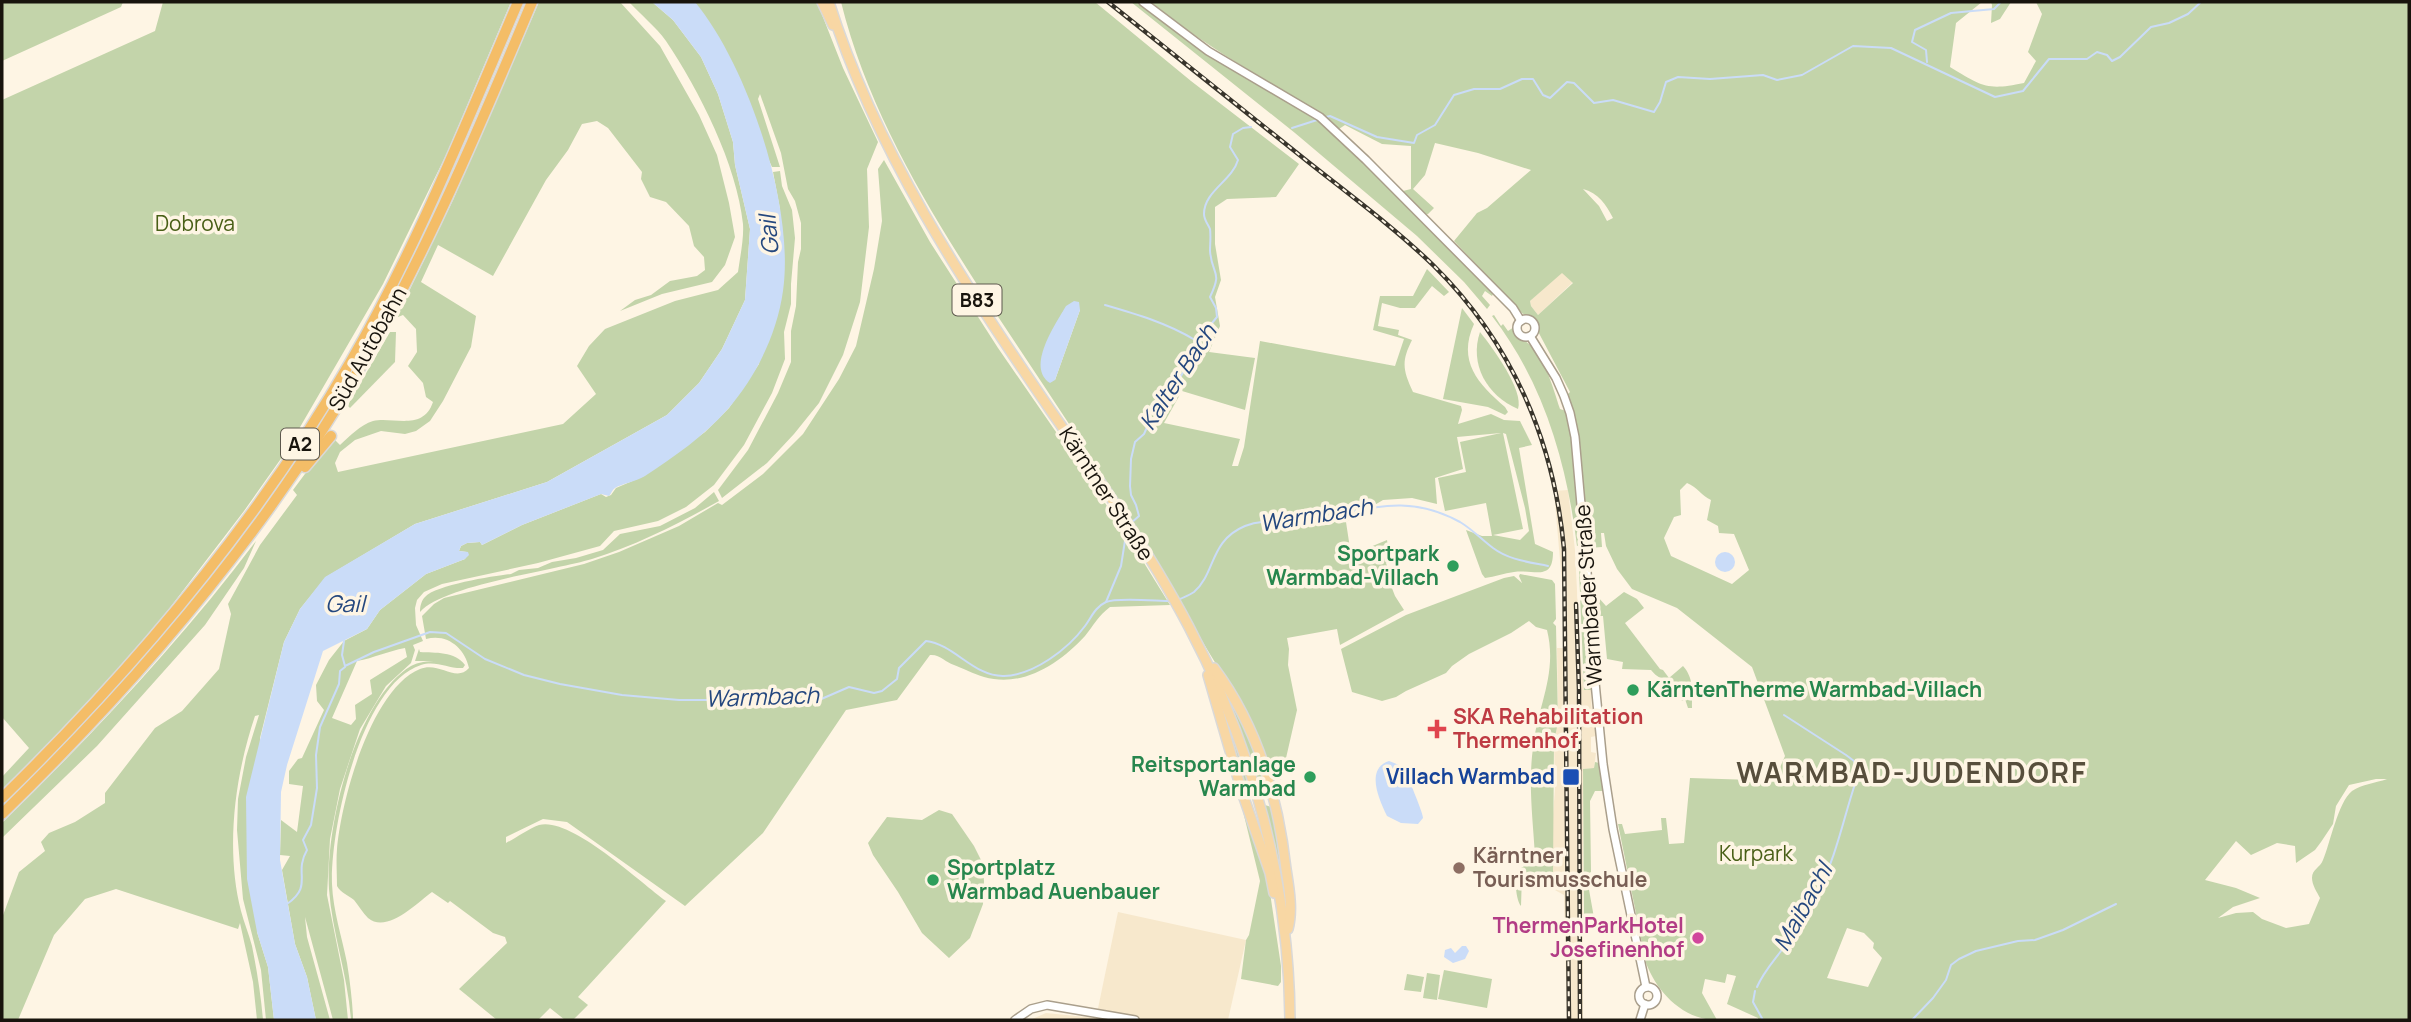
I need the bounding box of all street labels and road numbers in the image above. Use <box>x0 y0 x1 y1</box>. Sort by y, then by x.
street label: Süd Autobahn <box>322 282 413 415</box>
road number: B83 <box>953 284 1002 316</box>
street label: Kärntner Straße <box>1053 421 1161 566</box>
road number: A2 <box>281 428 319 460</box>
street label: Warmbader Straße <box>1568 504 1608 687</box>

